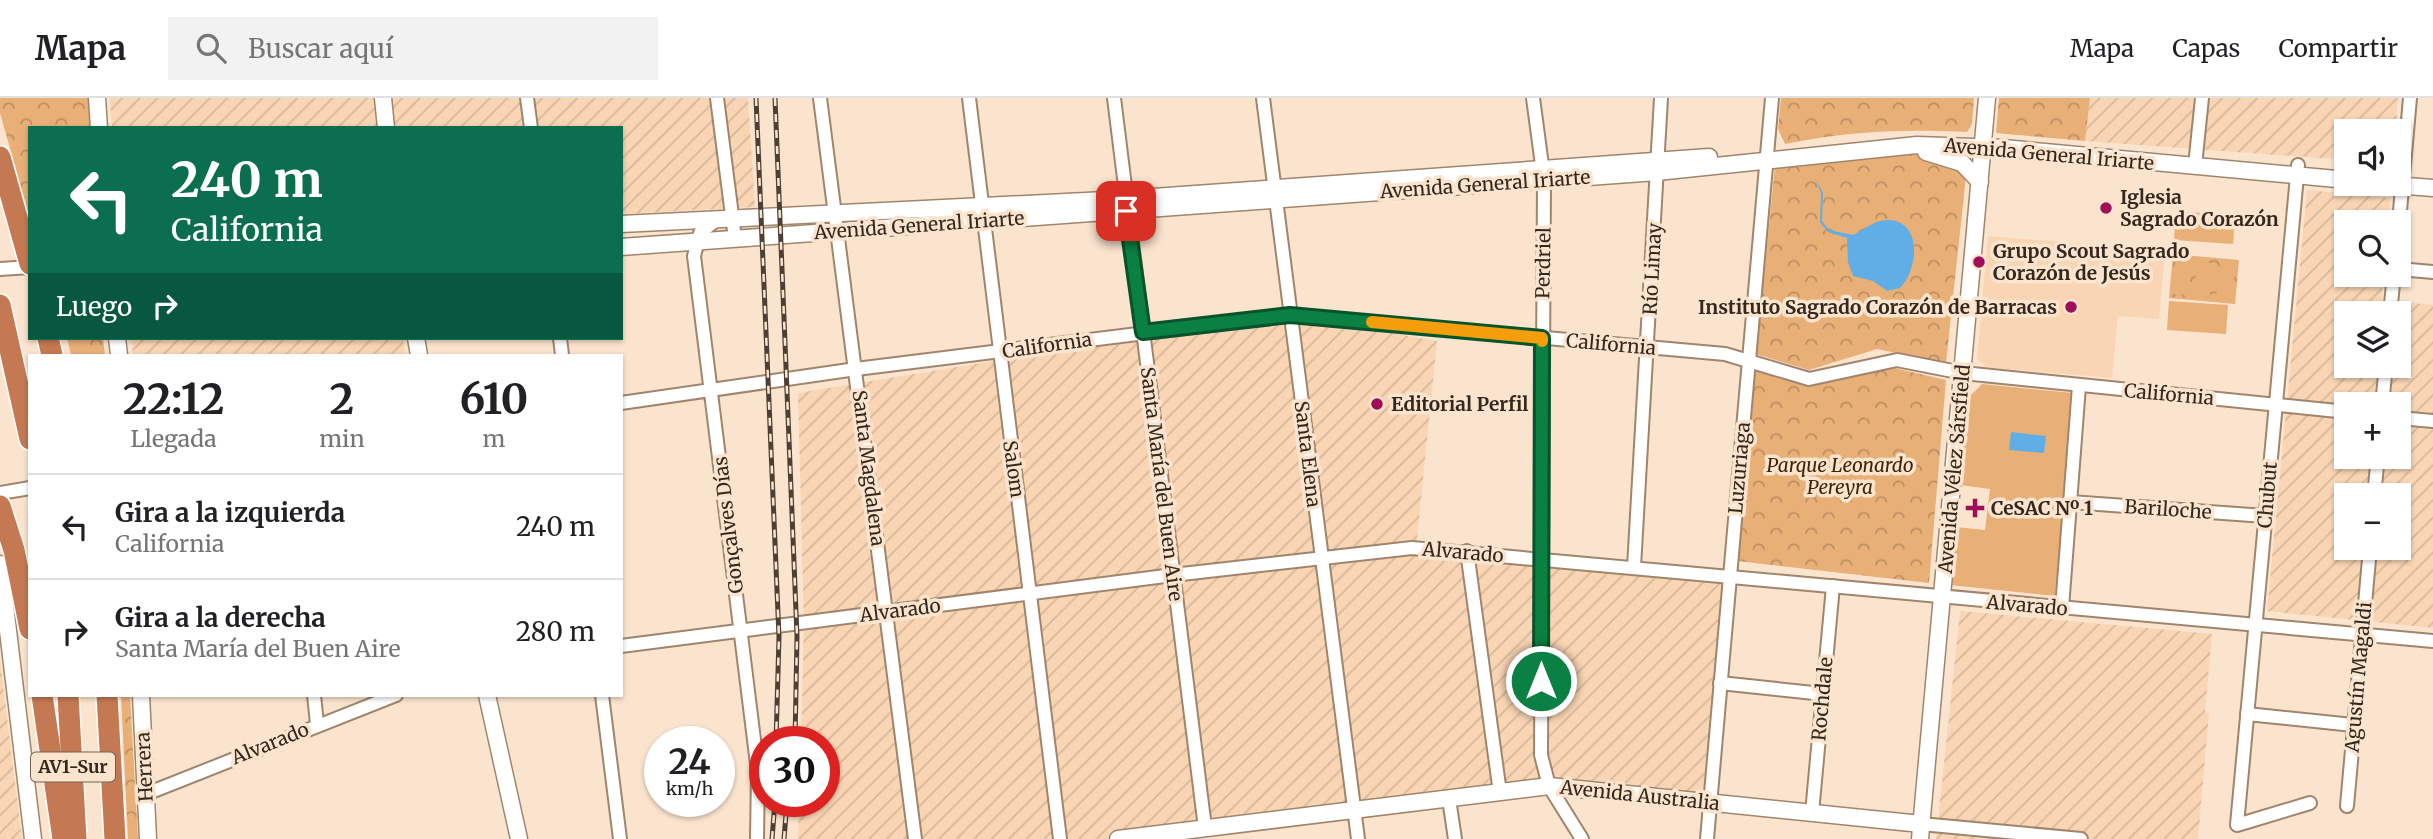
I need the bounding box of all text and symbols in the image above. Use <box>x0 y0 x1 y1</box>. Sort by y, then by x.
search box <box>168 17 658 80</box>
text: Mapa <box>35 28 126 69</box>
icon: search <box>192 29 230 67</box>
text: Buscar aquí <box>248 32 393 65</box>
text: Mapa <box>2070 33 2134 64</box>
text: Capas <box>2172 33 2240 64</box>
text: Compartir <box>2278 33 2398 64</box>
map controls <box>2334 119 2411 560</box>
button: sound <box>2334 119 2411 196</box>
street label: Avenida General Iriarte <box>1942 133 2155 175</box>
text: 240 m <box>171 149 323 210</box>
icon: left <box>56 154 147 245</box>
street label: Avenida General Iriarte <box>1378 165 1591 203</box>
pin <box>1096 181 1156 241</box>
place label: Iglesia Sagrado Corazón <box>2120 185 2279 231</box>
icon: arrive <box>1107 192 1145 230</box>
marker: Iglesia Sagrado Corazón <box>2098 200 2114 216</box>
street label: Avenida General Iriarte <box>812 206 1025 244</box>
text: California <box>171 210 323 250</box>
button: search <box>2334 210 2411 287</box>
street label: Río Limay <box>1638 222 1666 316</box>
street label: Perdriel <box>1530 227 1556 299</box>
place label: Grupo Scout Sagrado Corazón de Jesús <box>1993 239 2189 285</box>
marker: Grupo Scout Sagrado Corazón de Jesús <box>1971 254 1987 270</box>
icon: right <box>146 287 184 325</box>
text: Luego <box>56 290 132 323</box>
place label: Instituto Sagrado Corazón de Barracas <box>1698 295 2057 319</box>
marker: Instituto Sagrado Corazón de Barracas <box>2063 299 2079 315</box>
button: layers <box>2334 301 2411 378</box>
street label: California <box>1001 327 1093 363</box>
street label: California <box>1565 328 1657 360</box>
street label: Avenida Vélez Sársfield <box>1933 363 1975 576</box>
street label: Santa María del Buen Aire <box>1136 366 1188 603</box>
text: 22:12 <box>123 373 224 425</box>
text: 2 <box>330 373 354 425</box>
text: 610 <box>459 373 528 425</box>
street label: California <box>2123 378 2215 410</box>
street label: Santa Magdalena <box>848 389 890 547</box>
place label: Editorial Perfil <box>1391 392 1529 416</box>
button: + <box>2334 392 2411 469</box>
marker: Editorial Perfil <box>1369 396 1385 412</box>
street label: Santa Elena <box>1290 399 1326 509</box>
street label: Luzuriaga <box>1723 421 1755 515</box>
text: Llegada <box>130 424 217 453</box>
text: min <box>319 424 365 453</box>
text: m <box>482 424 505 453</box>
street label: Salom <box>998 439 1030 499</box>
park label: Parque Leonardo Pereyra <box>1766 453 1914 499</box>
street label: Gonçalves Días <box>708 455 748 595</box>
street label: Chubut <box>2252 460 2282 529</box>
button: − <box>2334 483 2411 560</box>
street label: Bariloche <box>2124 494 2213 524</box>
text: Gira a la izquierda <box>115 496 345 529</box>
place label: CeSAC Nº 1 <box>1991 496 2093 520</box>
marker: CeSAC Nº 1 <box>1965 498 1985 518</box>
icon: left <box>56 508 94 546</box>
text: 240 m <box>516 510 595 543</box>
text: California <box>115 529 224 558</box>
street label: Alvarado <box>1420 536 1505 568</box>
street label: Alvarado <box>1984 589 2069 621</box>
street label: Alvarado <box>857 593 942 627</box>
text: Gira a la derecha <box>115 601 326 634</box>
street label: Agustín Magaldi <box>2339 601 2377 754</box>
icon: right <box>56 613 94 651</box>
text: 280 m <box>516 615 595 648</box>
text: Santa María del Buen Aire <box>115 634 400 663</box>
position arrow <box>1504 644 1578 718</box>
street label: Rochdale <box>1806 656 1838 742</box>
street label: Alvarado <box>227 717 312 770</box>
speed limit sign: 30 <box>749 726 840 817</box>
street label: Herrera <box>130 731 158 803</box>
text: 24 <box>668 740 711 784</box>
road number: AV1-Sur <box>31 752 115 782</box>
street label: Avenida Australia <box>1558 775 1721 815</box>
text: km/h <box>666 777 713 800</box>

